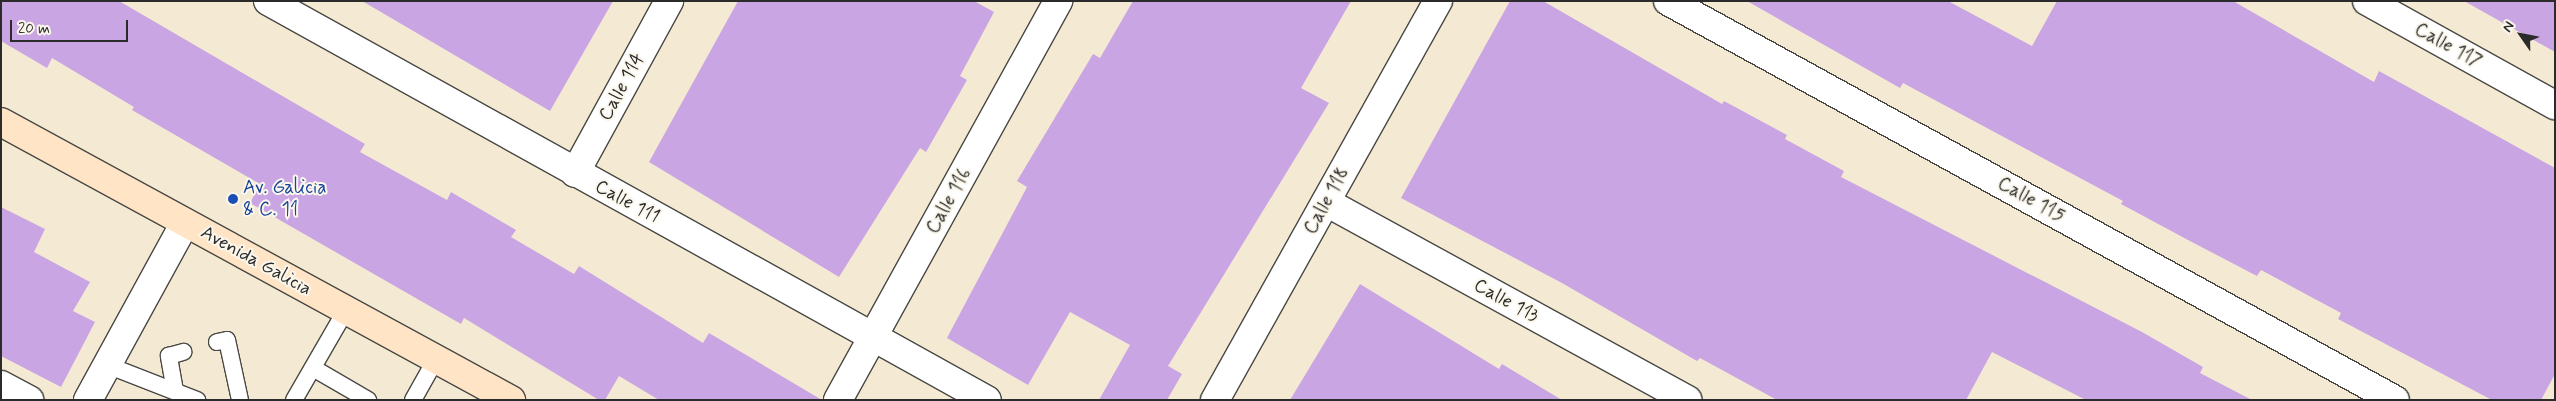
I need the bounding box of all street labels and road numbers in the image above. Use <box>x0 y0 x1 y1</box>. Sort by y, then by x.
street label: Calle 117 <box>2410 18 2486 74</box>
street label: Calle 114 <box>594 49 650 125</box>
street label: Calle 116 <box>922 164 976 238</box>
street label: Calle 118 <box>1299 164 1355 238</box>
street label: Calle 115 <box>1993 172 2069 228</box>
street label: Calle 111 <box>591 175 663 229</box>
street label: Avenida Galicia <box>197 221 315 301</box>
street label: Calle 113 <box>1470 274 1542 328</box>

